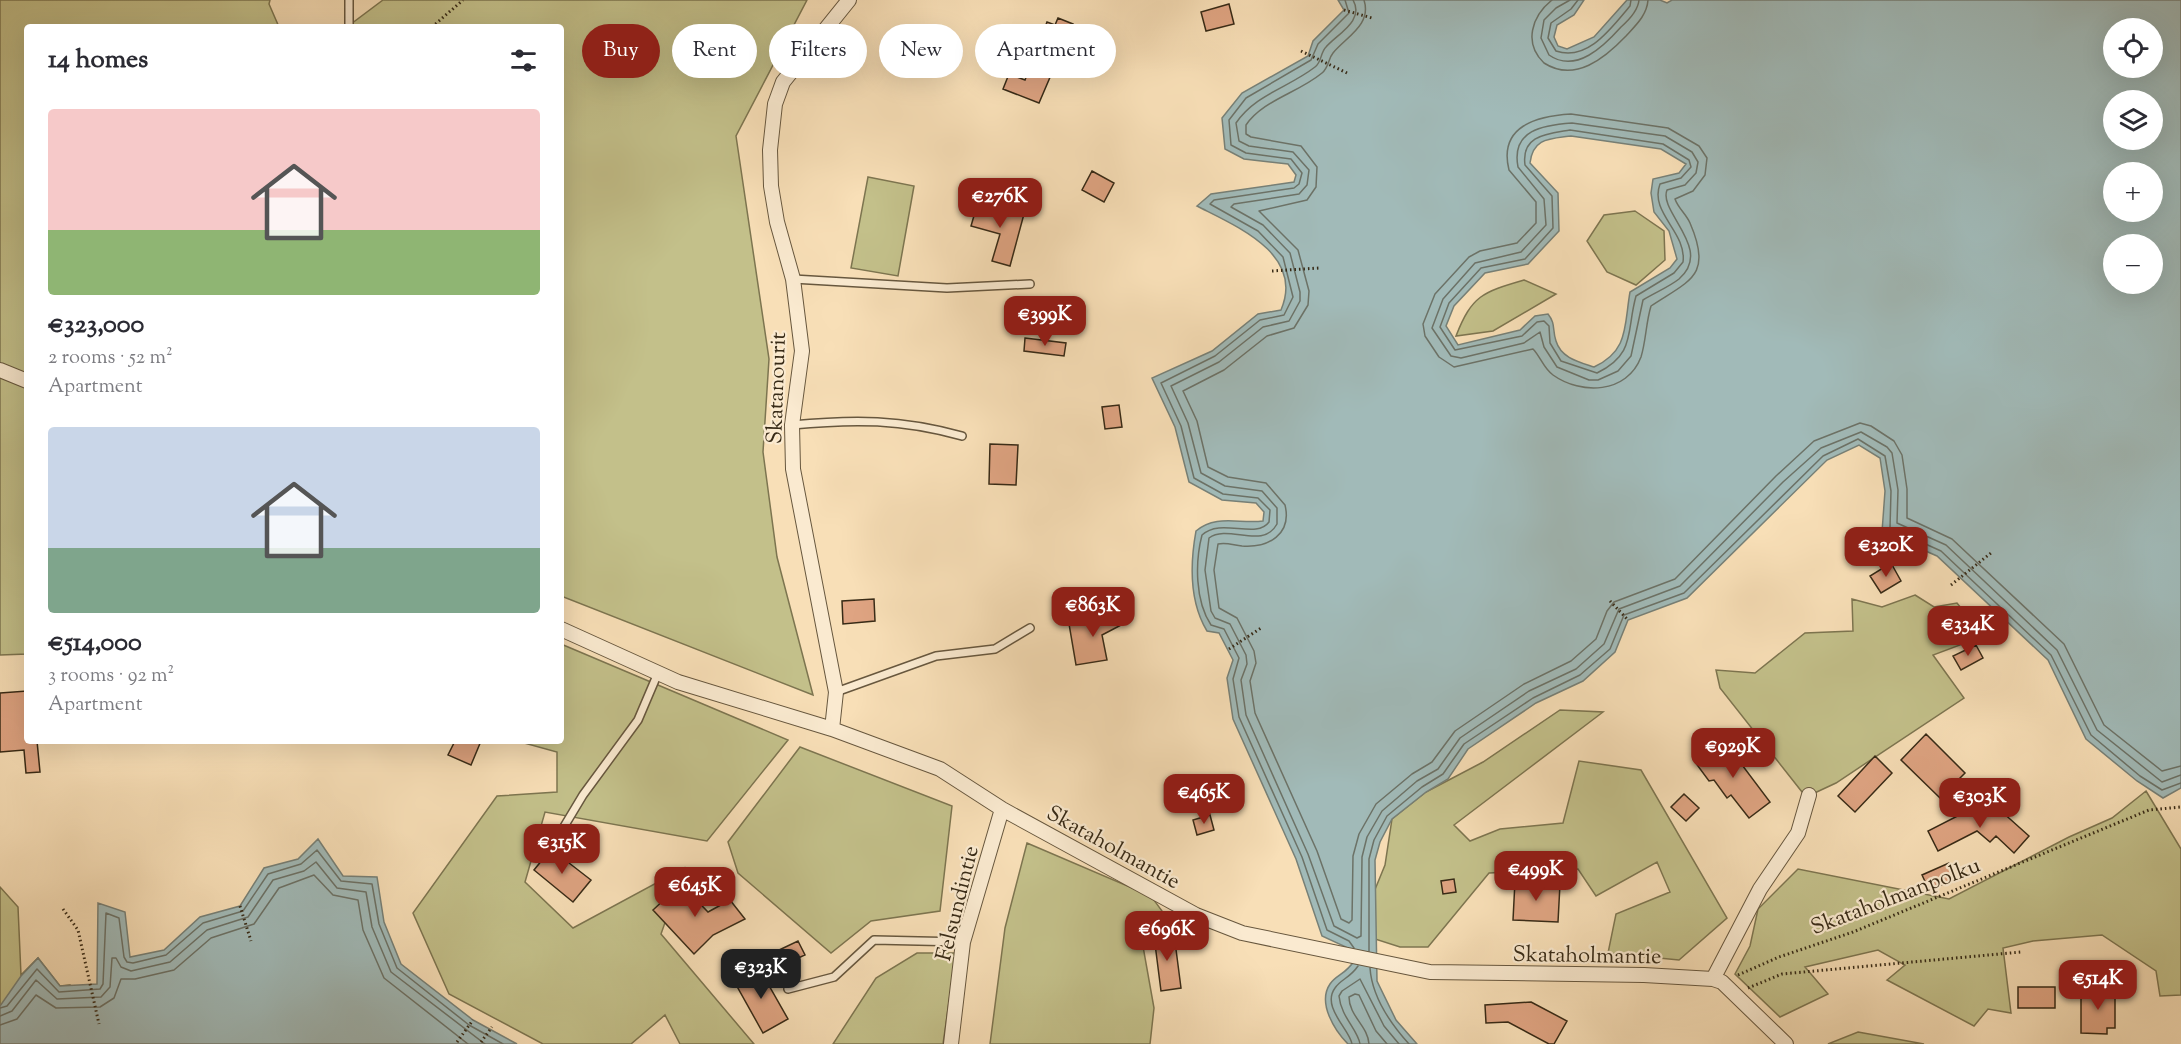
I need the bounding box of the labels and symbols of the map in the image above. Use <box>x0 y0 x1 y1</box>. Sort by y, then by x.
pin: €276K <box>958 178 1042 229</box>
pin: €399K <box>1003 296 1087 347</box>
street label: Skatanourit <box>760 331 796 445</box>
pin: €320K <box>1844 527 1928 578</box>
pin: €863K <box>1051 587 1135 638</box>
pin: €334K <box>1926 606 2010 657</box>
pin: €929K <box>1691 728 1775 779</box>
pin: €465K <box>1162 774 1246 825</box>
pin: €303K <box>1938 778 2022 829</box>
street label: Skataholmantie <box>1040 799 1185 899</box>
pin: €315K <box>520 824 604 875</box>
street label: Felsundintie <box>929 843 989 965</box>
pin: €499K <box>1494 851 1578 902</box>
street label: Skataholmanpolku <box>1807 851 1986 945</box>
pin: €645K <box>653 867 737 918</box>
pin: €696K <box>1125 911 1209 962</box>
street label: Skataholmantie <box>1512 940 1662 974</box>
pin: €323K <box>719 949 803 1000</box>
pin: €514K <box>2056 960 2140 1011</box>

